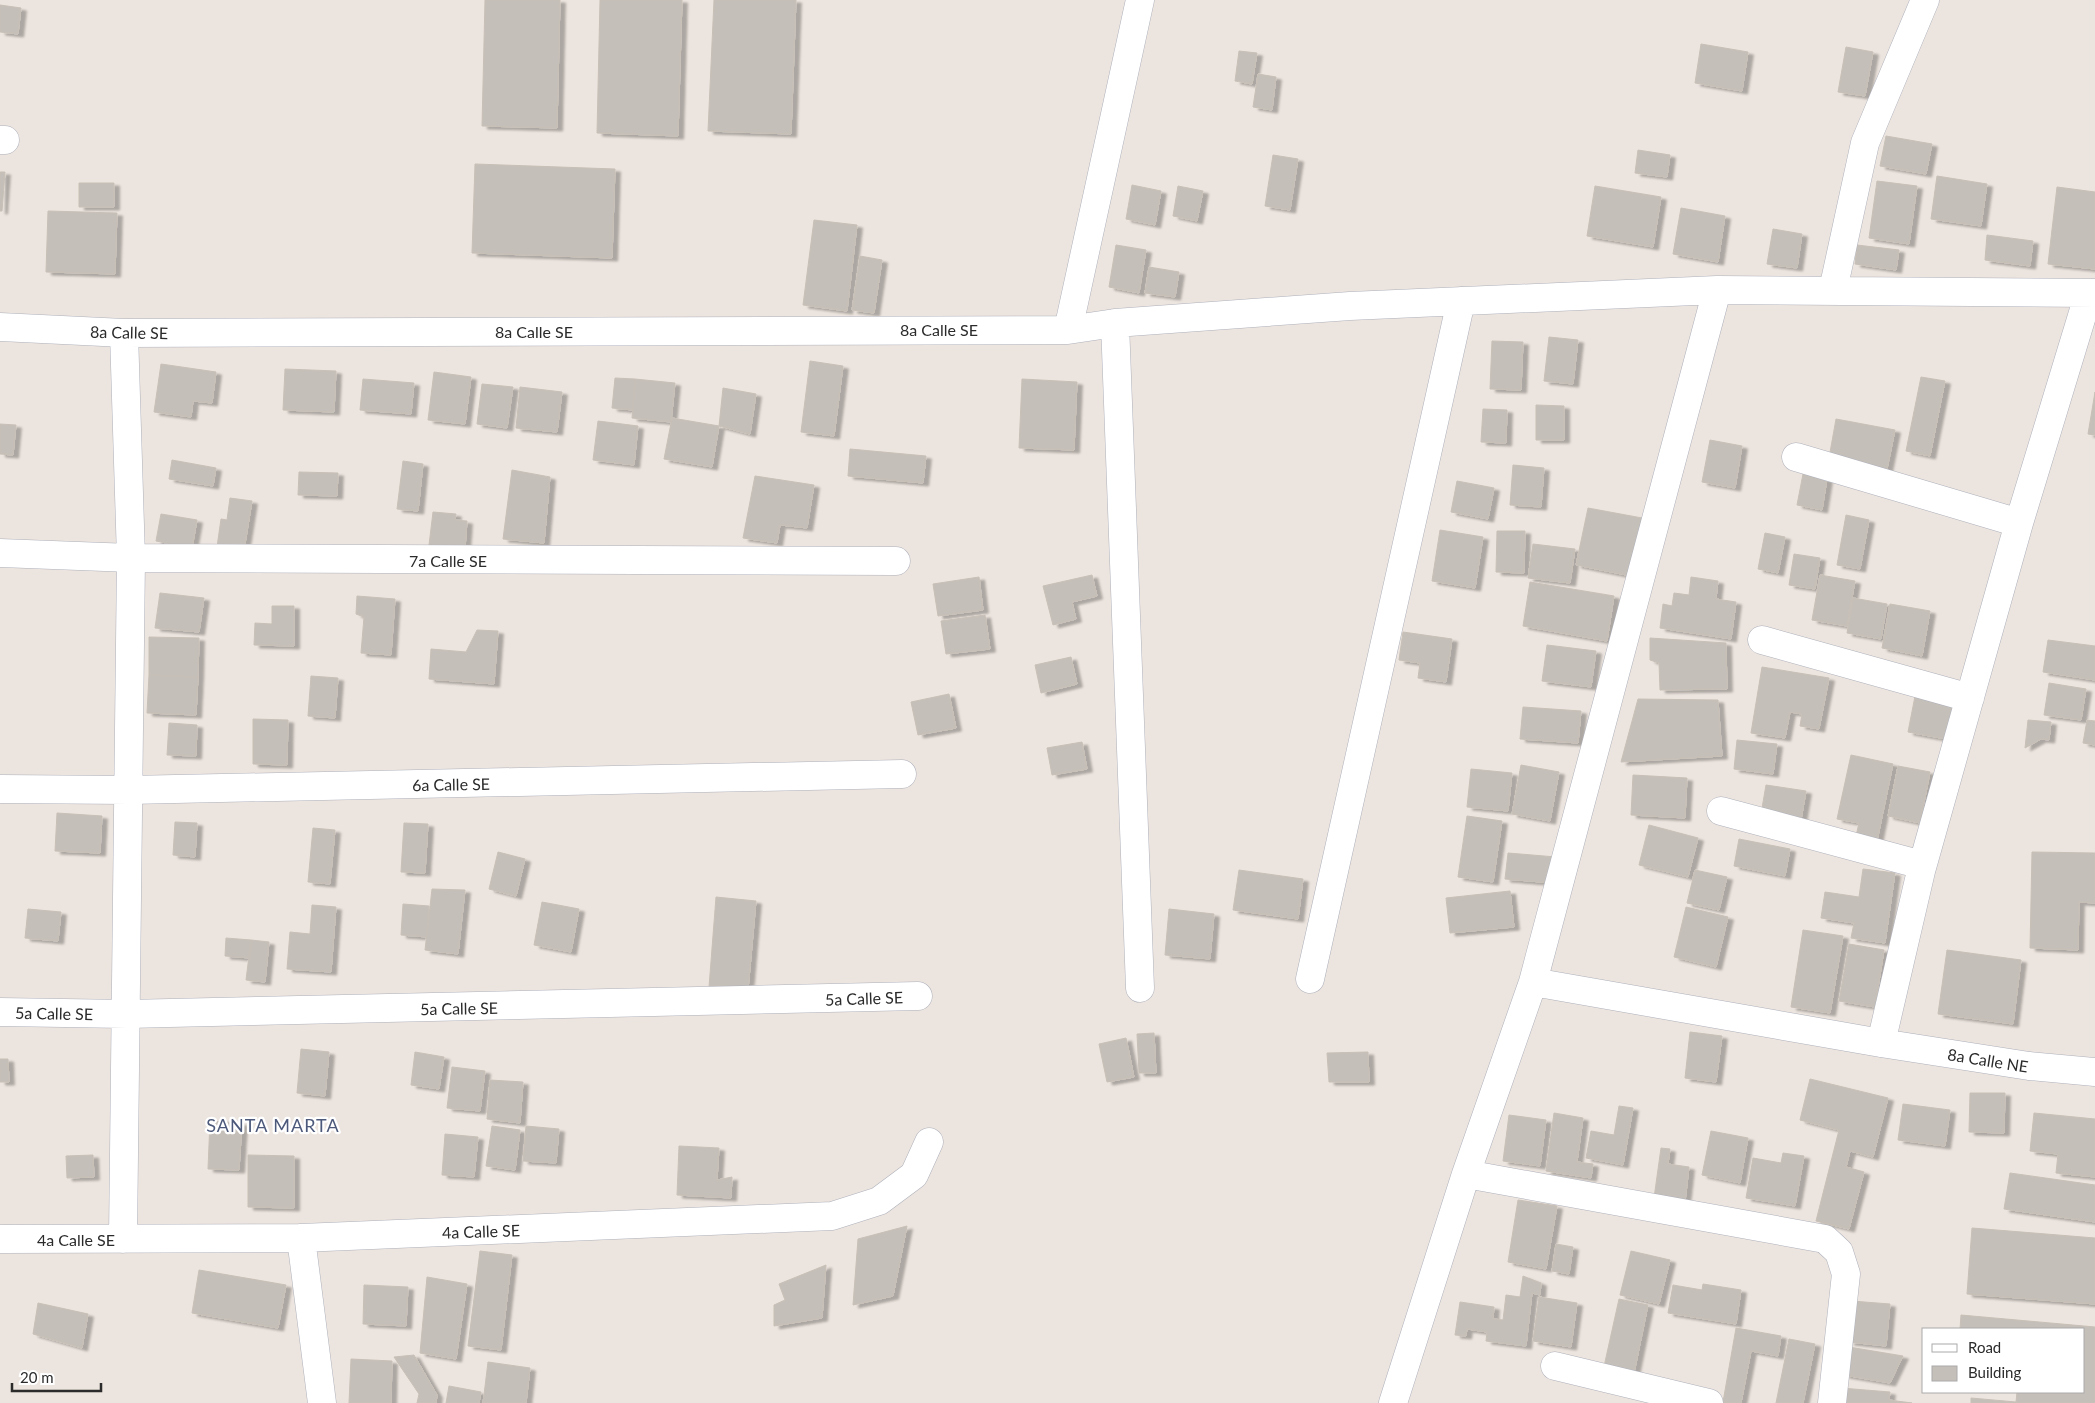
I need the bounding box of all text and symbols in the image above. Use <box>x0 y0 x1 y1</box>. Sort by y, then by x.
street label: 8a Calle SE <box>900 320 978 339</box>
street label: 8a Calle SE <box>90 322 168 342</box>
street label: 8a Calle SE <box>495 322 573 341</box>
street label: 7a Calle SE <box>409 551 487 570</box>
street label: 6a Calle SE <box>412 774 490 794</box>
street label: 5a Calle SE <box>825 987 903 1009</box>
street label: 5a Calle SE <box>420 998 498 1018</box>
street label: 5a Calle SE <box>15 1003 93 1023</box>
street label: 8a Calle NE <box>1946 1044 2030 1076</box>
district label: SANTA MARTA <box>206 1114 340 1136</box>
street label: 4a Calle SE <box>442 1220 520 1242</box>
street label: 4a Calle SE <box>37 1230 115 1249</box>
legend <box>1922 1328 2085 1393</box>
text: Road <box>1968 1338 2001 1356</box>
scale bar <box>12 1360 101 1392</box>
text: Building <box>1968 1363 2021 1381</box>
text: 20 m <box>20 1368 54 1386</box>

